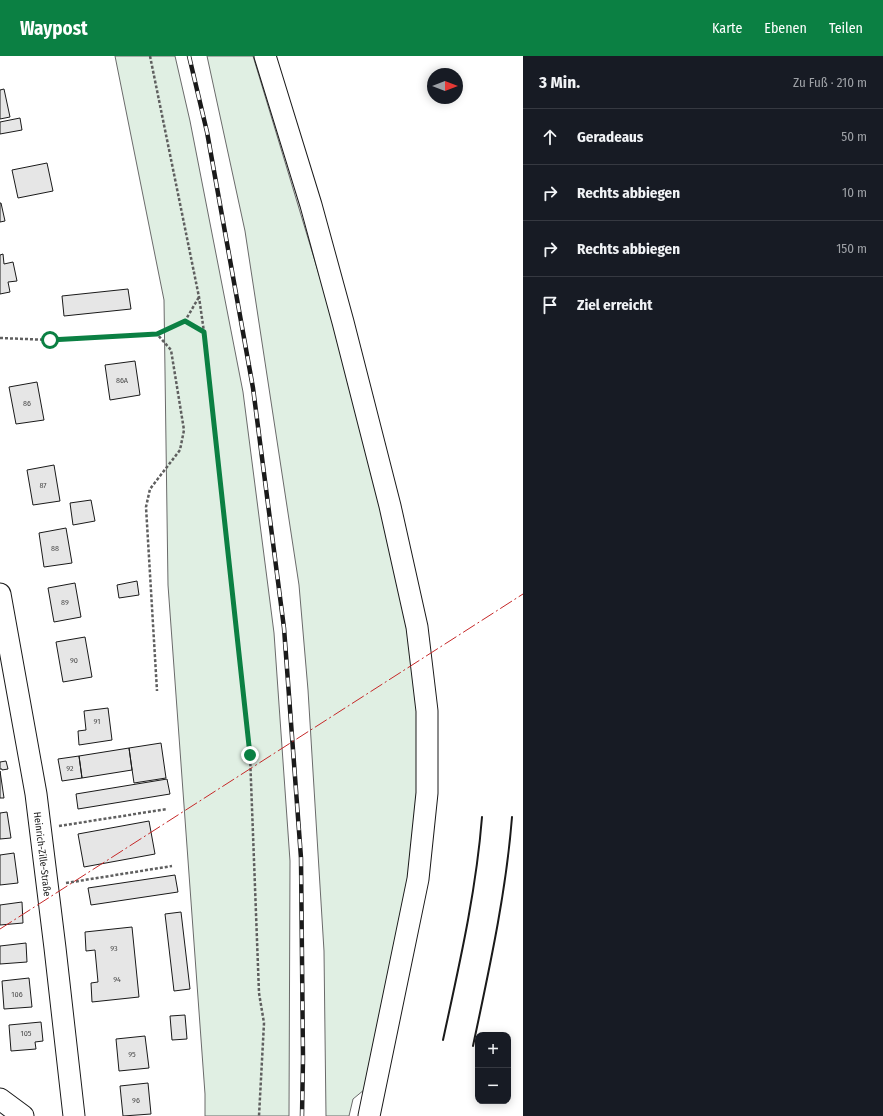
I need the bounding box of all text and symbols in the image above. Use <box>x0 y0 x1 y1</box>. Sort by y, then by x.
text: Waypost <box>20 17 88 40</box>
text: Karte <box>712 20 742 37</box>
text: Ebenen <box>764 20 807 37</box>
text: Teilen <box>829 20 863 37</box>
north arrow <box>427 68 463 104</box>
text: 3 Min. <box>539 72 580 93</box>
text: Zu Fuß · 210 m <box>793 75 867 90</box>
icon: ahead <box>539 126 561 148</box>
text: Geradeaus <box>577 128 643 146</box>
text: 50 m <box>841 129 867 144</box>
icon: right <box>539 182 561 204</box>
text: Rechts abbiegen <box>577 184 680 202</box>
text: 10 m <box>842 185 867 200</box>
icon: right <box>539 238 561 260</box>
text: Rechts abbiegen <box>577 240 680 258</box>
text: 150 m <box>836 241 867 256</box>
icon: arrive <box>539 294 561 316</box>
text: Ziel erreicht <box>577 296 652 314</box>
route start <box>41 331 59 349</box>
house number: 86A <box>116 376 129 385</box>
house number: 86 <box>23 399 31 408</box>
house number: 87 <box>39 481 47 490</box>
house number: 88 <box>51 544 59 553</box>
house number: 89 <box>61 598 69 607</box>
house number: 90 <box>70 656 78 665</box>
house number: 91 <box>94 717 100 726</box>
route end <box>241 746 259 764</box>
house number: 92 <box>66 764 74 773</box>
street label: Heinrich-Zille-Straße <box>31 811 53 897</box>
house number: 93 <box>110 944 118 953</box>
house number: 94 <box>113 975 121 984</box>
house number: 106 <box>11 990 23 999</box>
house number: 105 <box>21 1029 32 1038</box>
map controls <box>475 1032 511 1104</box>
button: + <box>475 1032 511 1068</box>
house number: 95 <box>128 1050 136 1059</box>
button: − <box>475 1068 511 1104</box>
house number: 96 <box>132 1096 140 1105</box>

